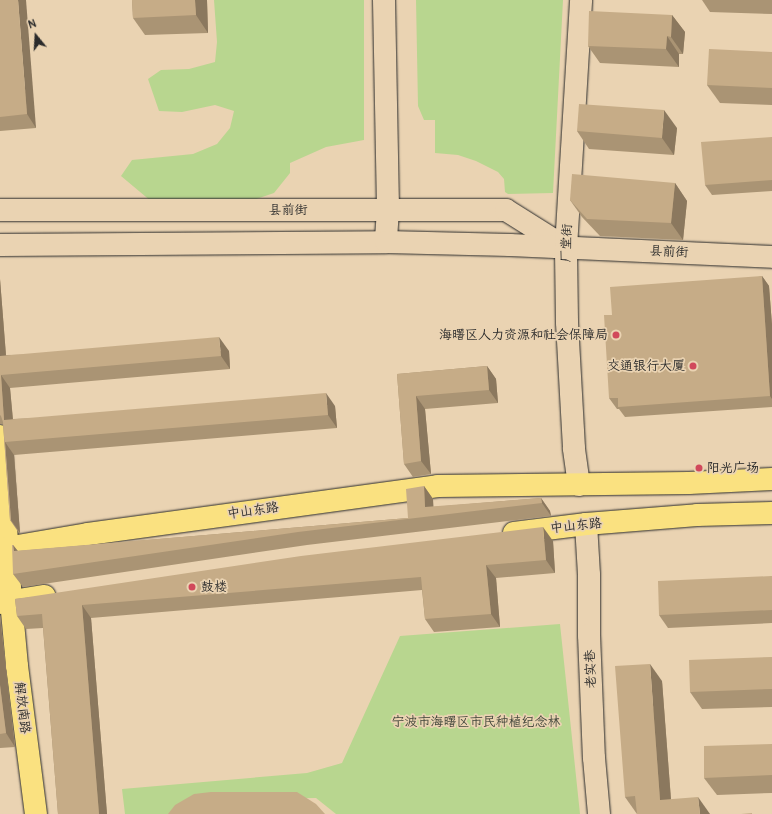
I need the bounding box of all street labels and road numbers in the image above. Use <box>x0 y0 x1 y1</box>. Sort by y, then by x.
street label: 县前街 <box>269 202 307 218</box>
street label: 厂堂街 <box>559 223 575 263</box>
street label: 县前街 <box>649 243 689 261</box>
street label: 中山东路 <box>226 500 280 522</box>
street label: 中山东路 <box>549 516 603 536</box>
street label: 老实巷 <box>583 649 599 689</box>
street label: 解放南路 <box>11 681 33 735</box>

